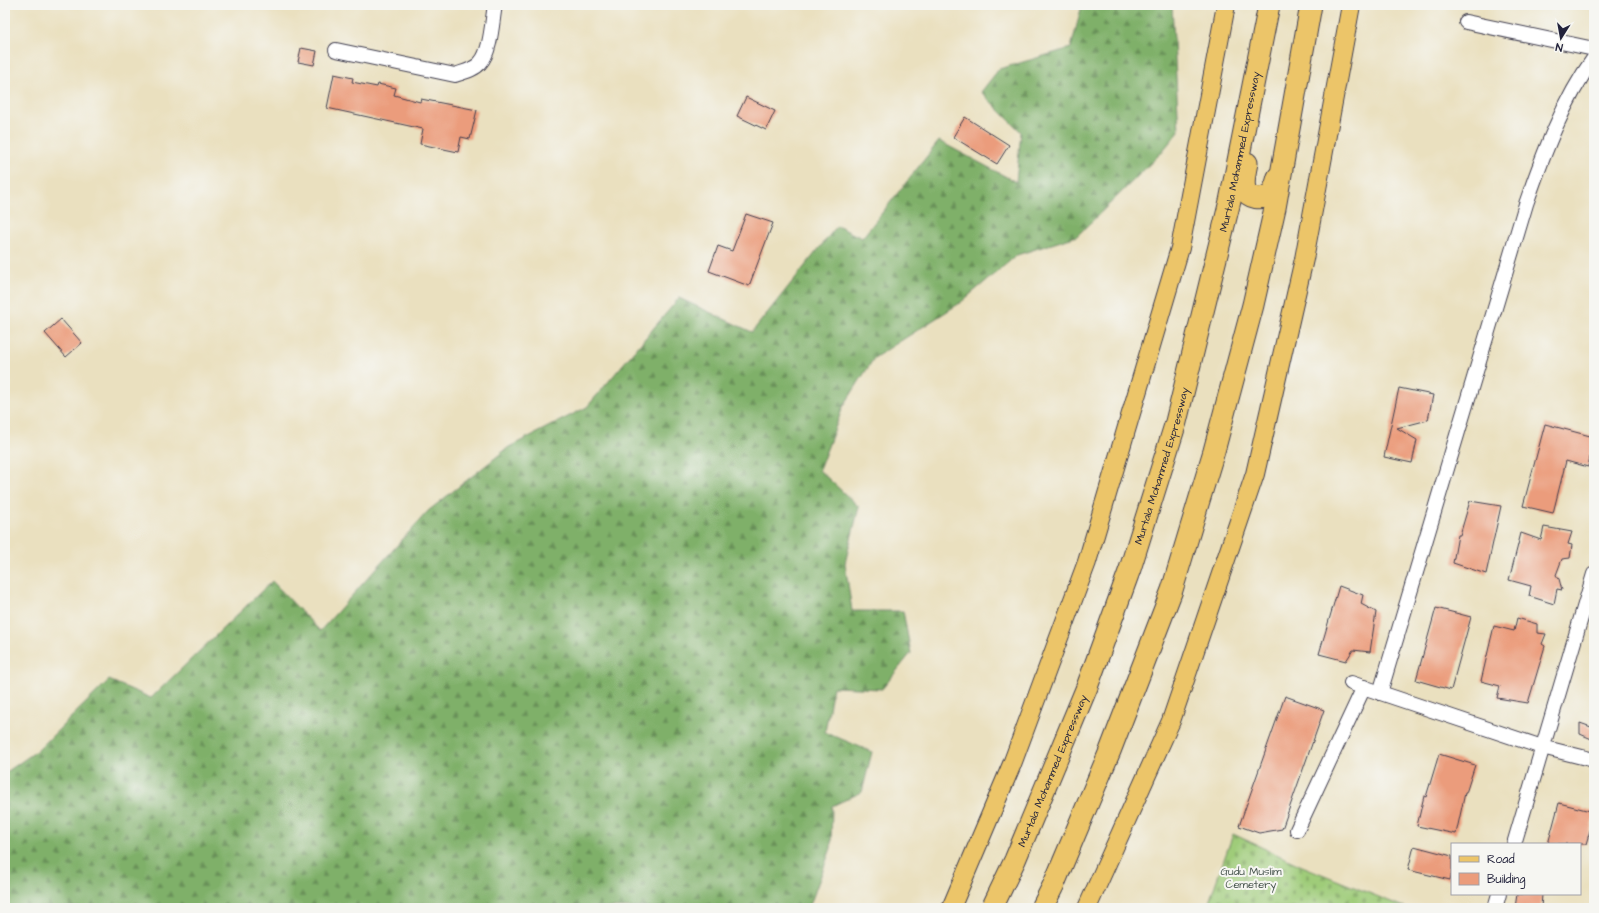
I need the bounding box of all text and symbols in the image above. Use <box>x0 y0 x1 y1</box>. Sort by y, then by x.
north arrow <box>1541 18 1581 58</box>
text: N <box>1554 39 1564 55</box>
street label: Murtala Mohammed Expressway <box>1215 70 1264 233</box>
street label: Murtala Mohammed Expressway <box>1131 386 1193 546</box>
street label: Murtala Mohammed Expressway <box>1014 692 1091 849</box>
legend <box>1451 843 1581 895</box>
text: Road <box>1487 851 1515 868</box>
park label: Gudu Muslim Cemetery <box>1221 864 1282 893</box>
text: Building <box>1487 871 1525 889</box>

